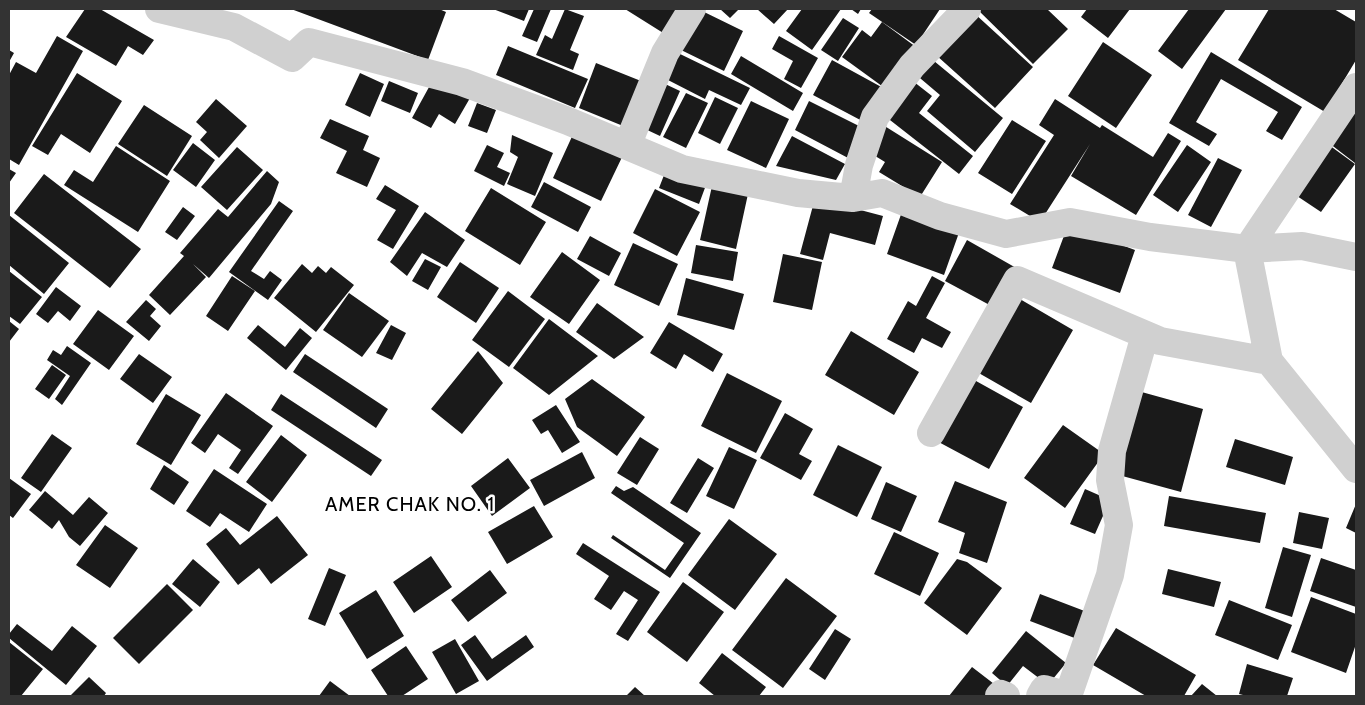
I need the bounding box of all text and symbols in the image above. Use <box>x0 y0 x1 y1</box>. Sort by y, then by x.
district label: AMER CHAK NO. 1 <box>325 492 495 516</box>

